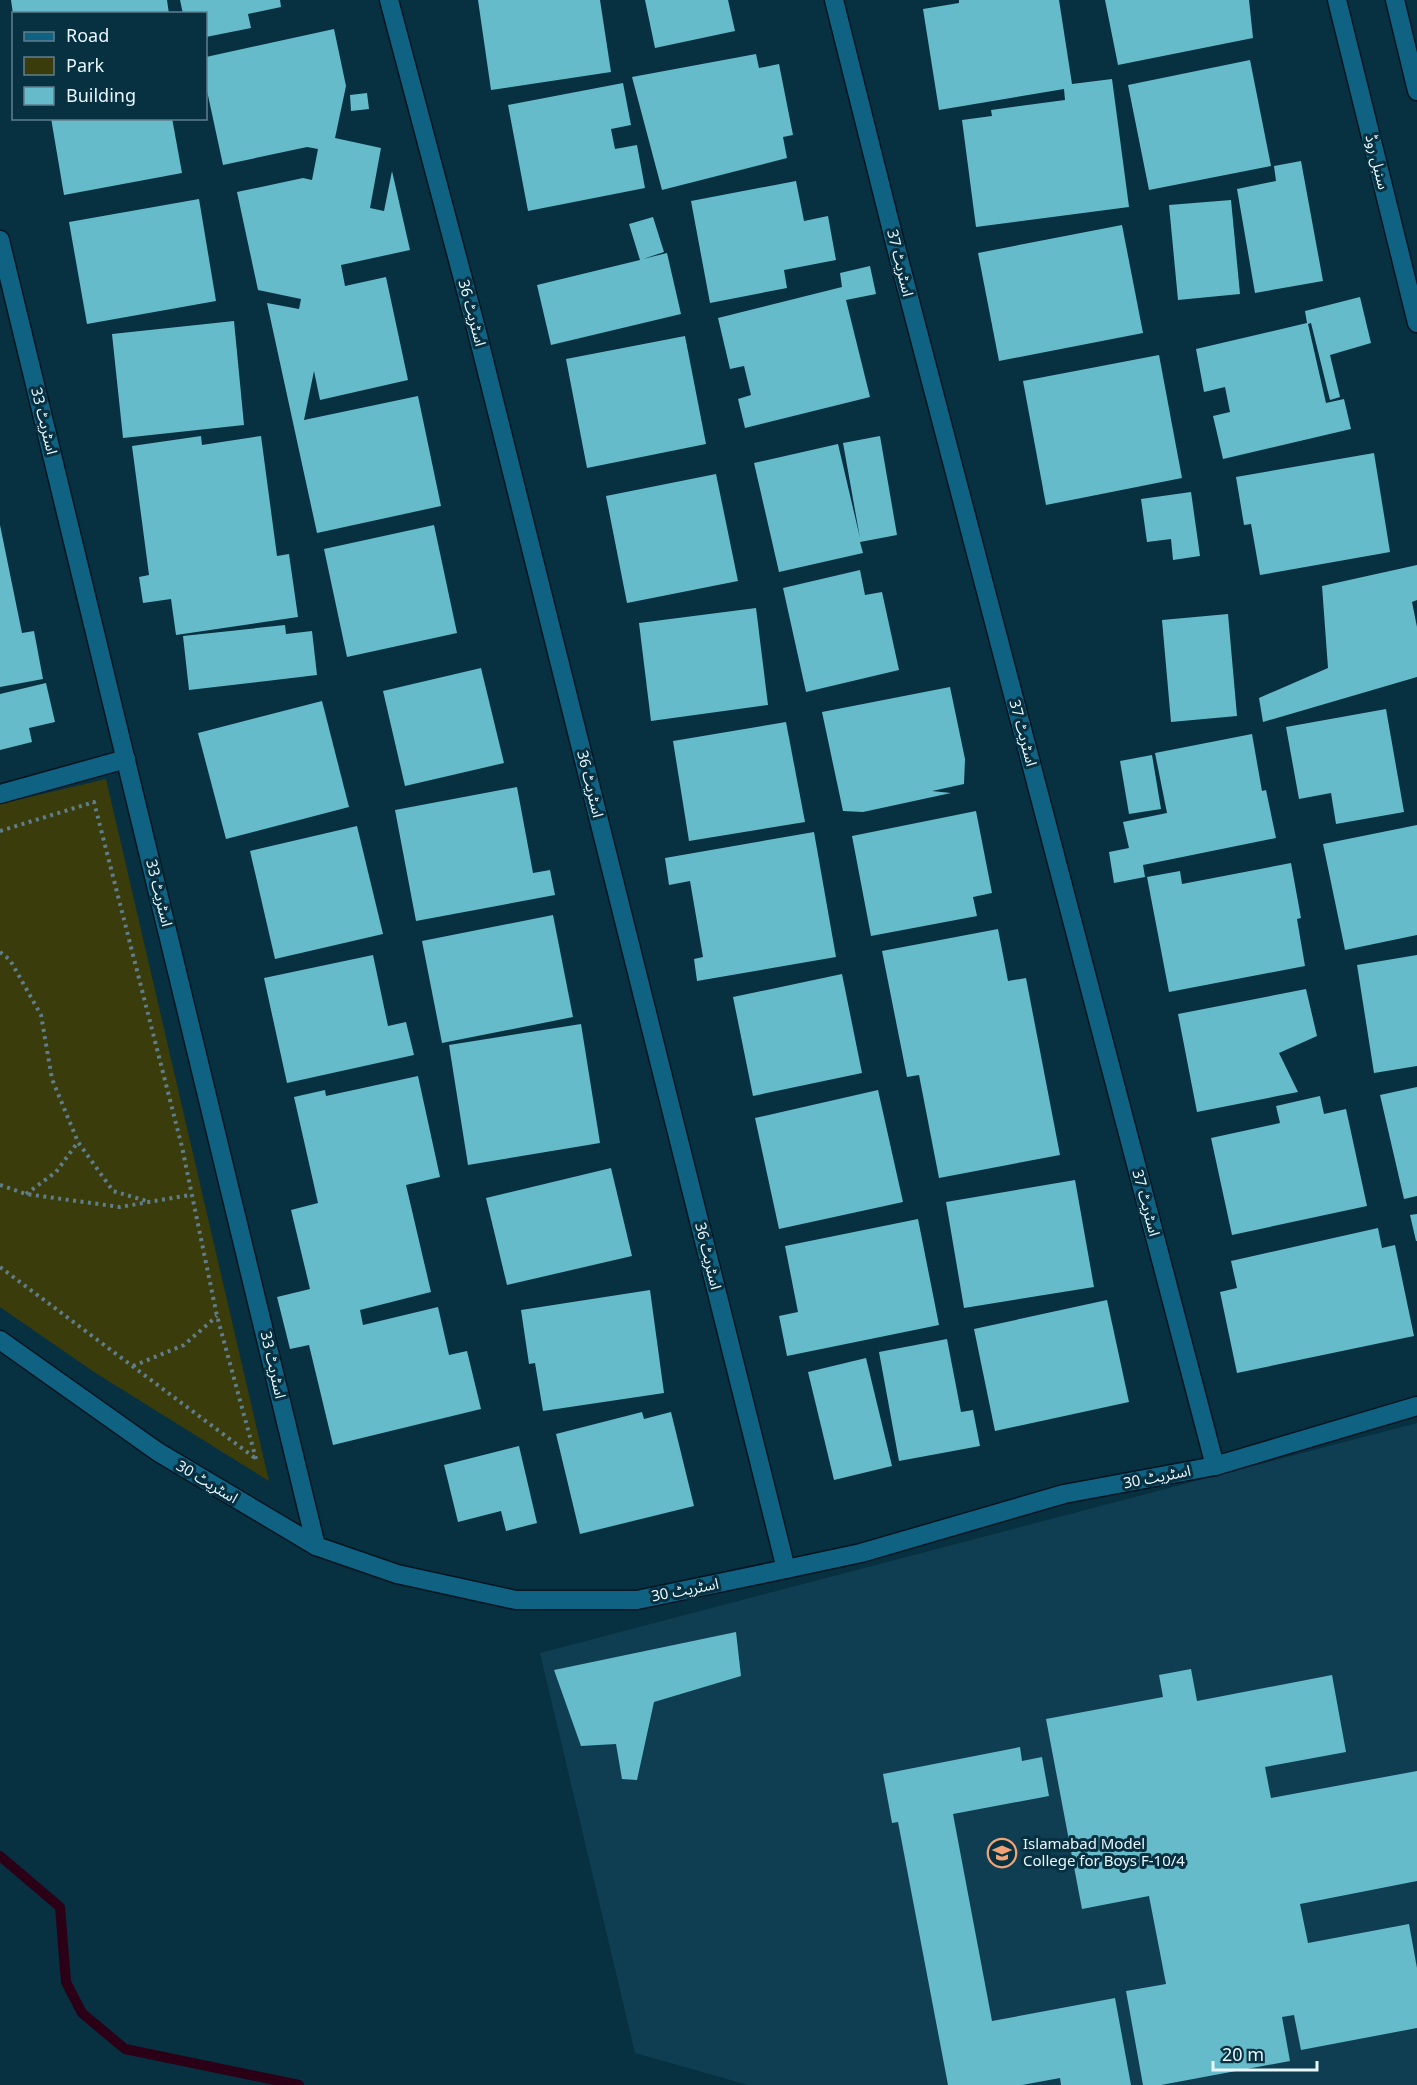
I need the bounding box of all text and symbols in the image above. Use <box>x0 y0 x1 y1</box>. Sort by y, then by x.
legend <box>12 12 207 120</box>
text: Road <box>66 17 109 55</box>
text: Park <box>66 47 104 85</box>
text: Building <box>66 77 136 115</box>
street label: سنبل روڈ <box>1355 131 1399 193</box>
street label: اسٹریٹ 37 <box>876 226 924 300</box>
street label: اسٹریٹ 36 <box>448 276 496 350</box>
street label: اسٹریٹ 33 <box>20 384 68 458</box>
street label: اسٹریٹ 37 <box>999 696 1047 770</box>
street label: اسٹریٹ 36 <box>566 747 614 821</box>
street label: اسٹریٹ 33 <box>135 856 183 930</box>
street label: اسٹریٹ 37 <box>1122 1166 1170 1240</box>
street label: اسٹریٹ 36 <box>684 1219 732 1293</box>
street label: اسٹریٹ 33 <box>250 1328 296 1402</box>
street label: اسٹریٹ 30 <box>169 1451 245 1513</box>
street label: اسٹریٹ 30 <box>1120 1455 1194 1499</box>
street label: اسٹریٹ 30 <box>648 1568 722 1612</box>
place label: Islamabad Model College for Boys F-10/4 <box>1023 1828 1185 1877</box>
school or university icon: Islamabad Model College for Boys F-10/4 <box>986 1837 1018 1869</box>
scale bar <box>1213 2034 1316 2072</box>
text: 20 m <box>1222 2036 1264 2074</box>

